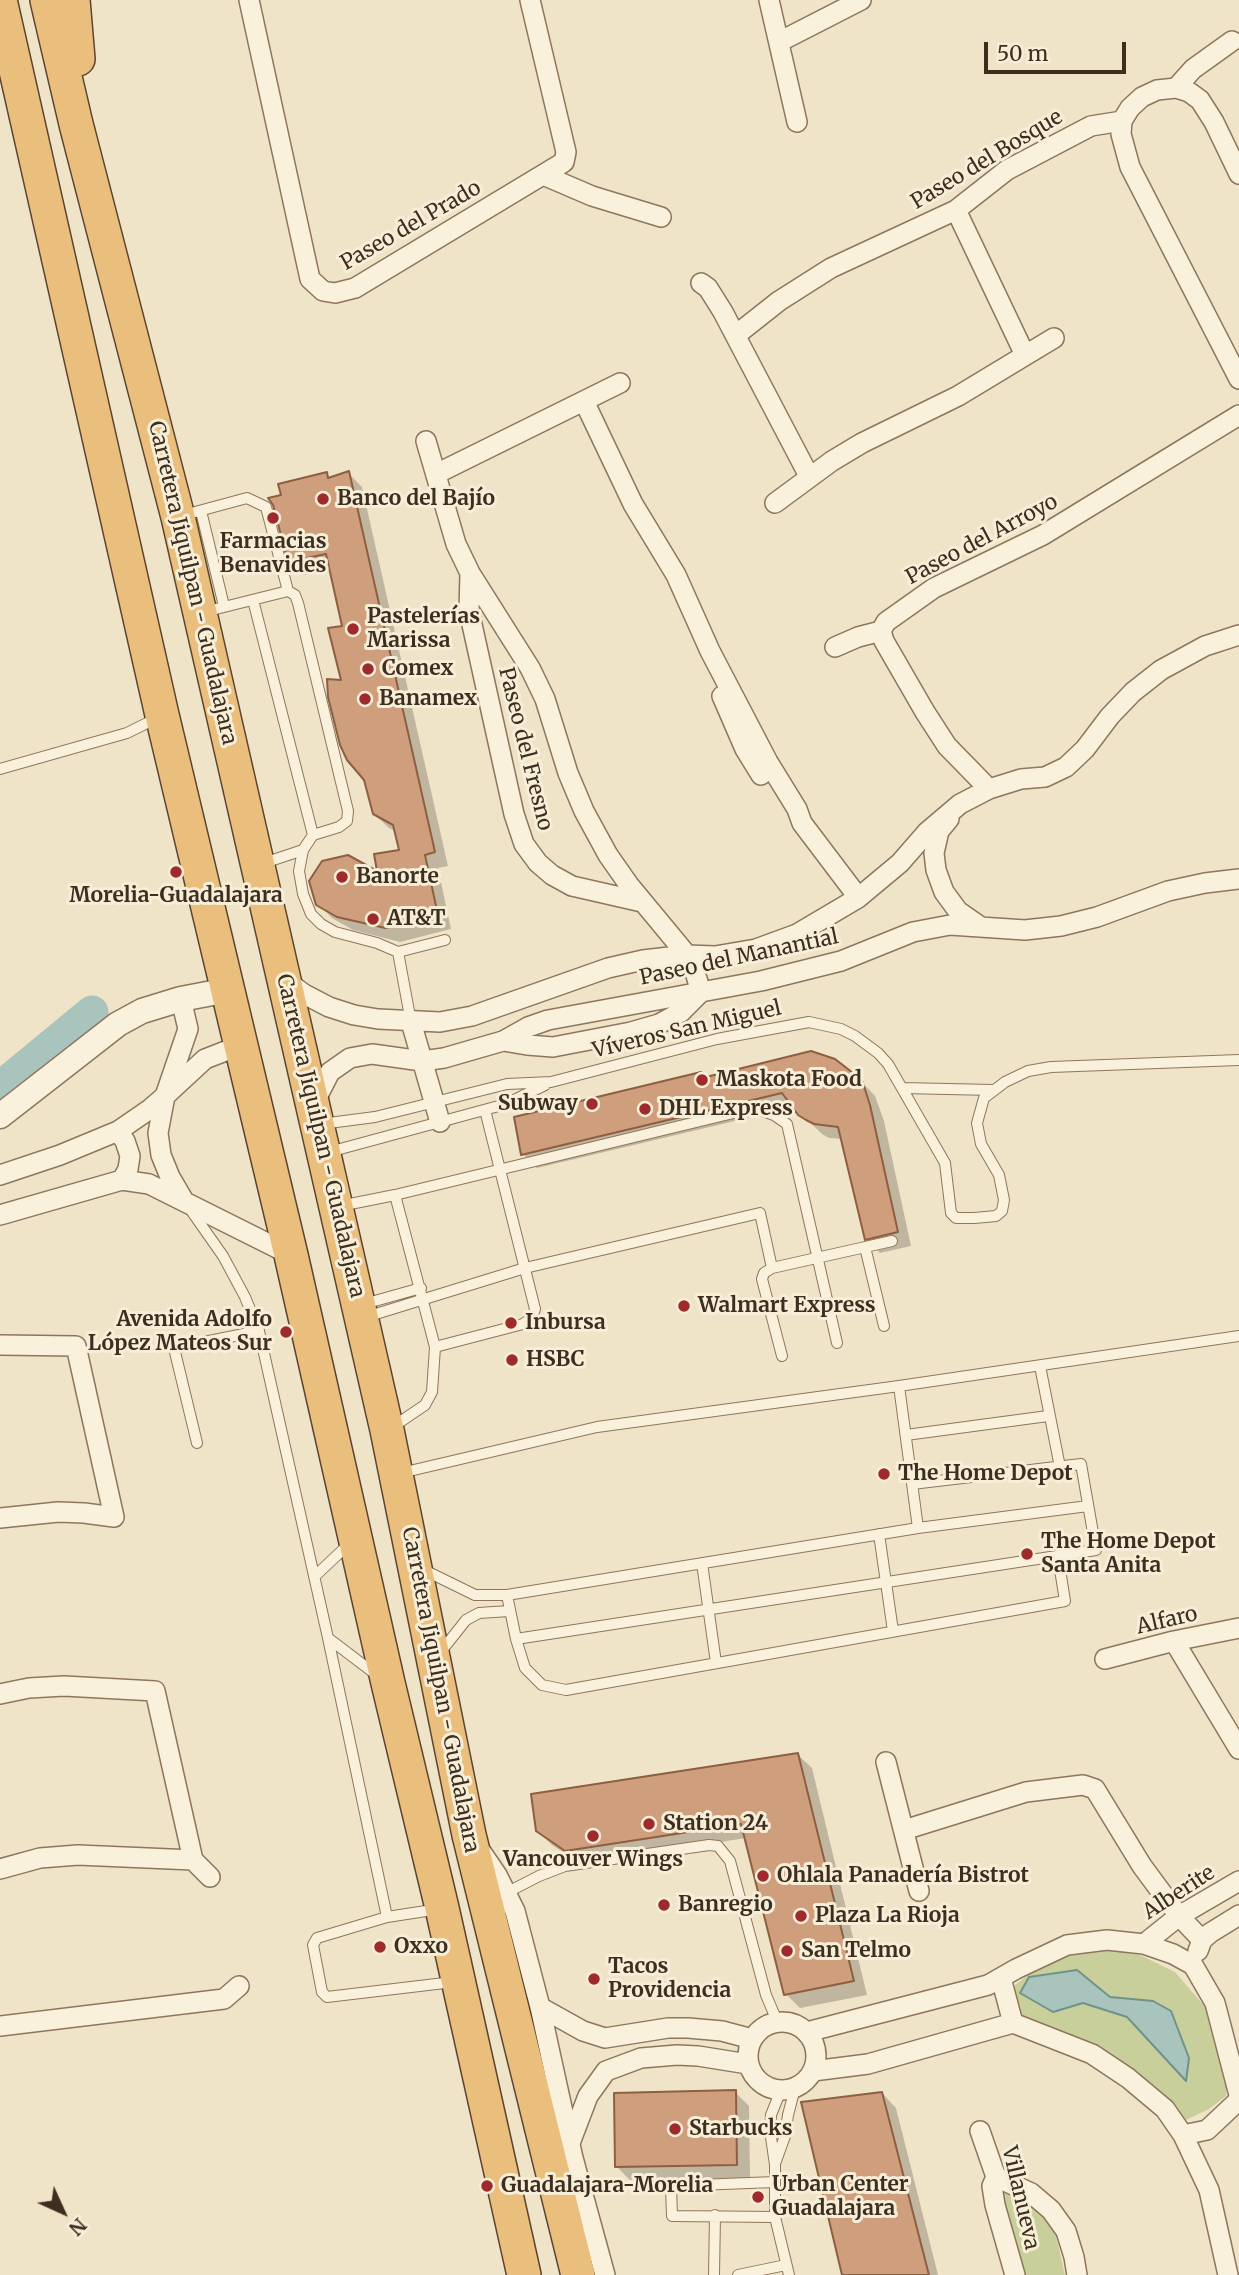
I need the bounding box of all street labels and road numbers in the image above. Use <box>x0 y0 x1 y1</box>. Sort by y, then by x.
street label: Paseo del Bosque <box>907 105 1067 215</box>
street label: Paseo del Prado <box>336 176 486 276</box>
street label: Carretera Jiquilpan - Guadalajara <box>142 419 242 747</box>
street label: Paseo del Arroyo <box>902 489 1062 591</box>
street label: Paseo del Fresno <box>493 665 557 833</box>
street label: Paseo del Manantial <box>637 925 841 991</box>
street label: Carretera Jiquilpan - Guadalajara <box>270 972 370 1300</box>
street label: Víveros San Miguel <box>590 996 784 1064</box>
street label: Carretera Jiquilpan - Guadalajara <box>396 1525 484 1855</box>
street label: Alfaro <box>1134 1602 1200 1640</box>
street label: Alberite <box>1138 1861 1220 1925</box>
street label: Villanueva <box>996 2144 1044 2252</box>

